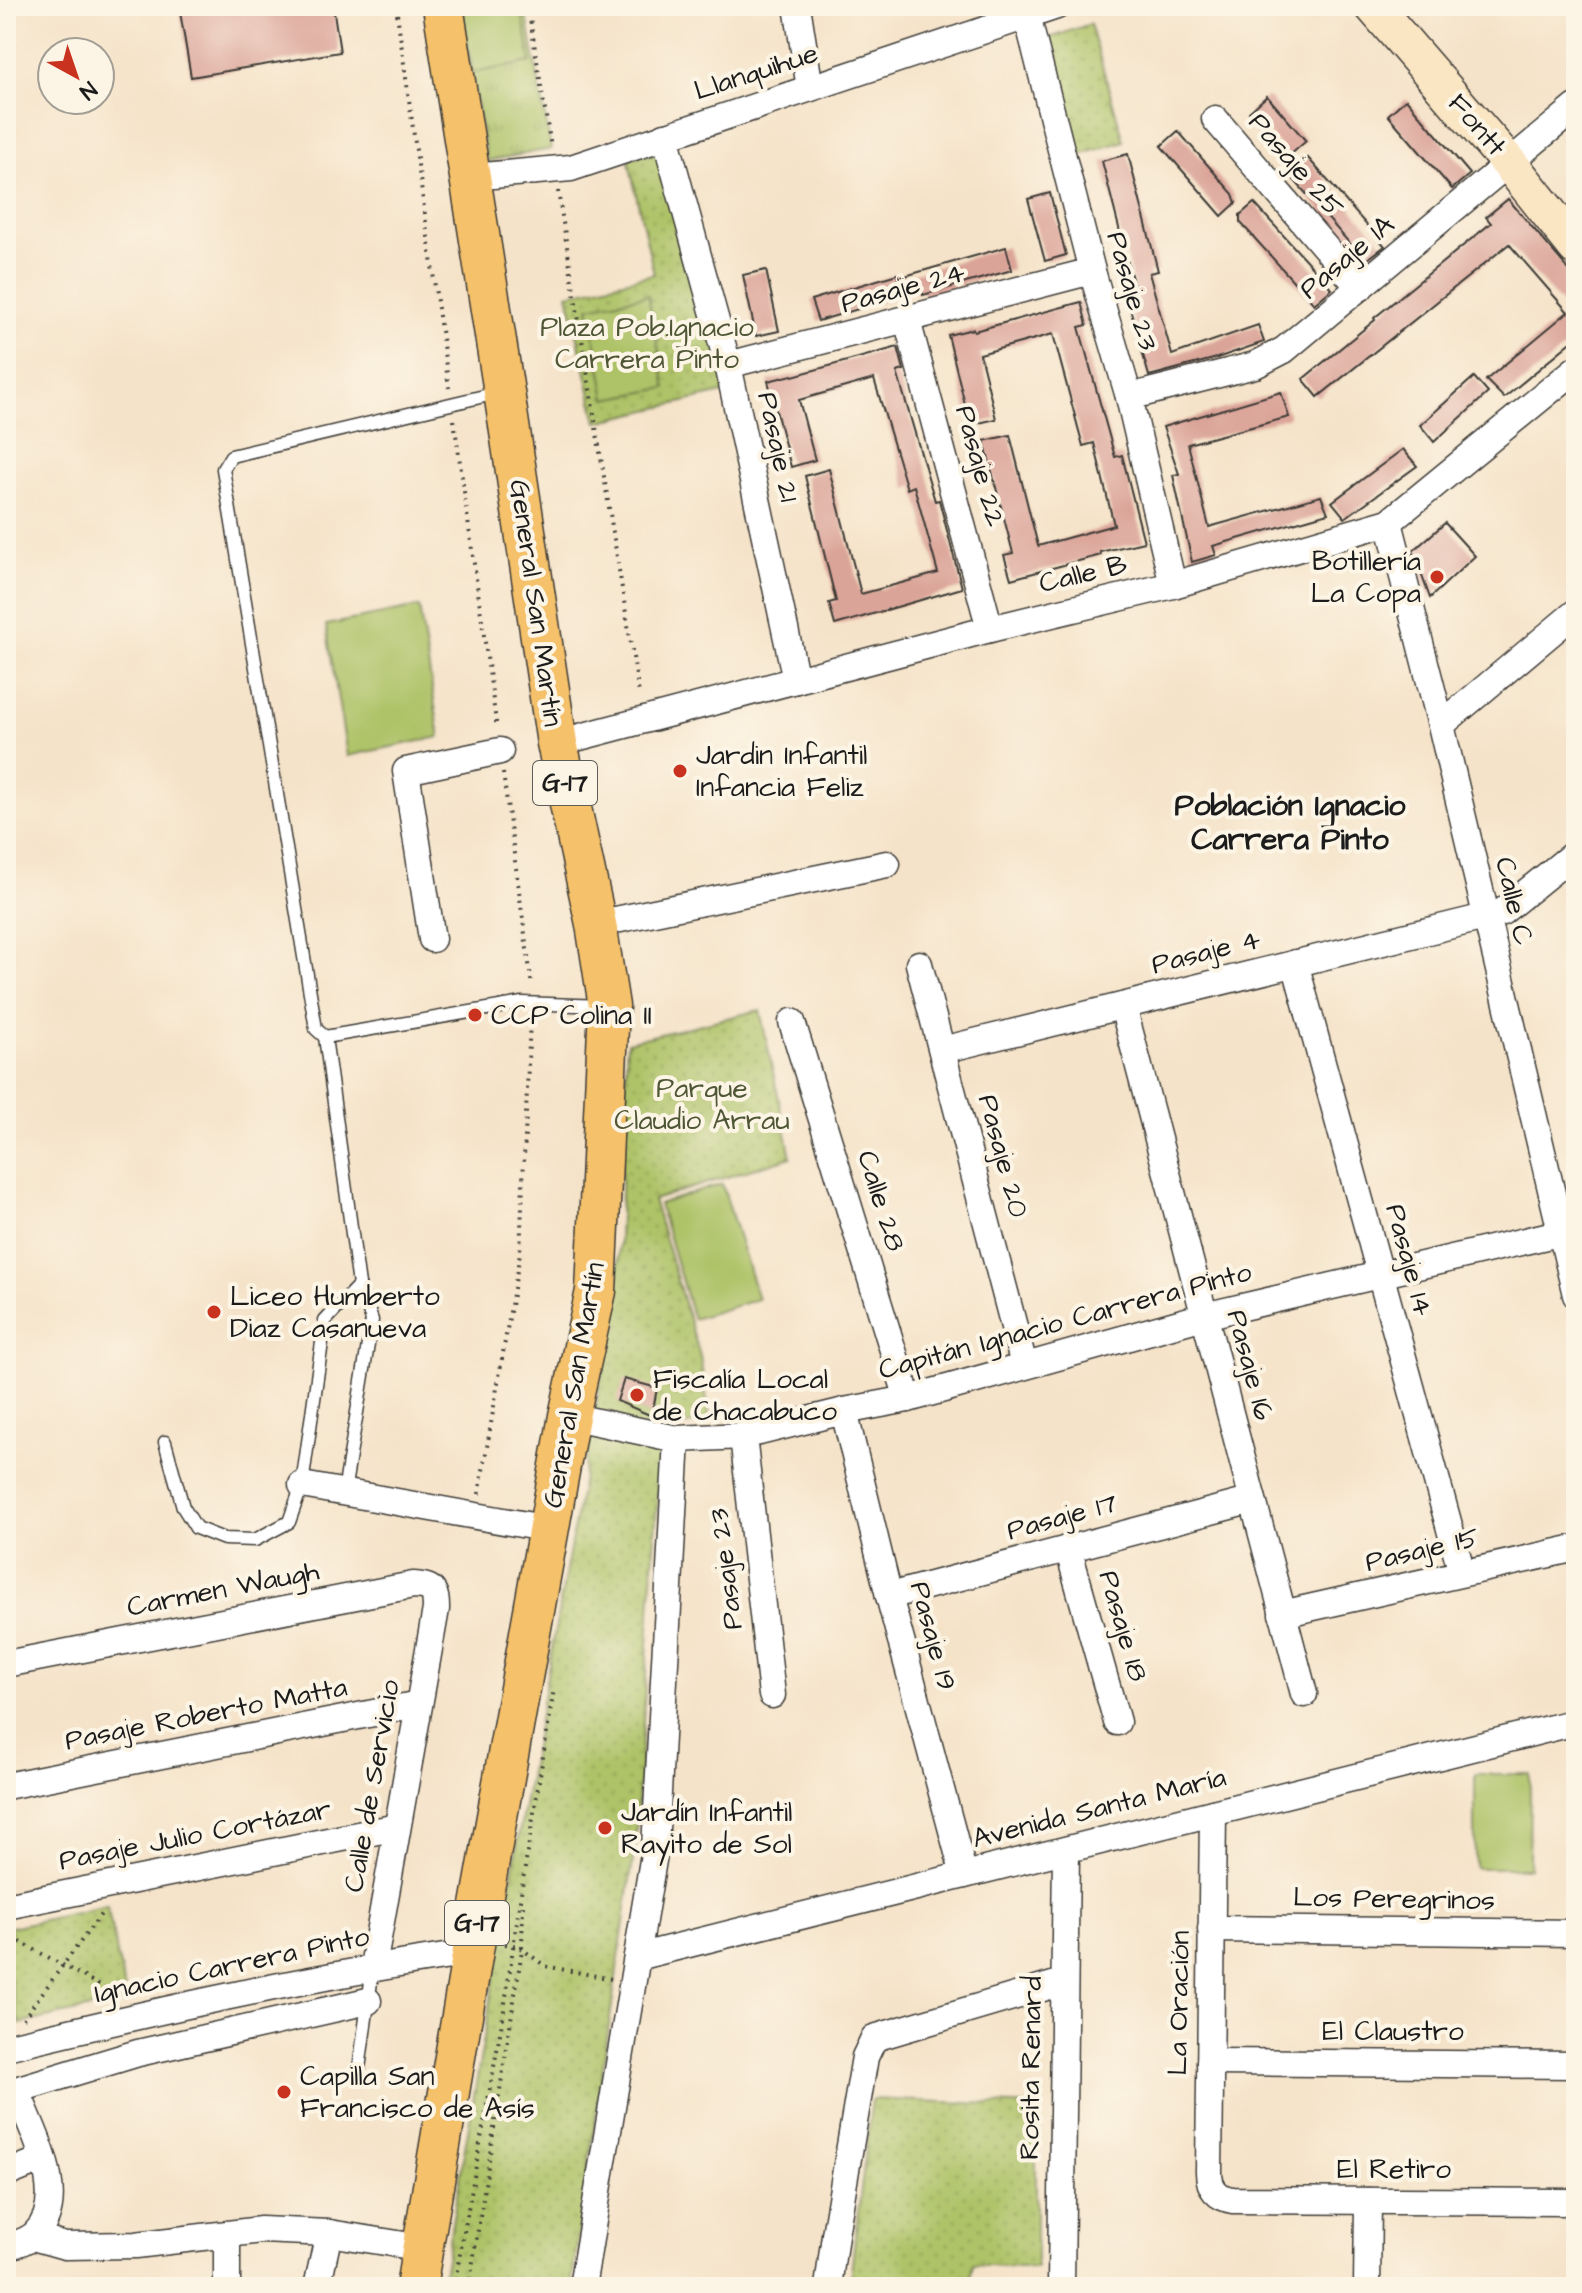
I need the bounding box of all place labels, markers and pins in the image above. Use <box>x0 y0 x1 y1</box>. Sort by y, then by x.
place label: Botillería La Copa <box>1311 542 1421 613</box>
marker: Botillería La Copa <box>1428 568 1446 586</box>
place label: Jardin Infantil Infancia Feliz <box>696 736 867 807</box>
marker: Jardin Infantil Infancia Feliz <box>671 762 689 780</box>
place label: CCP Colina II <box>491 996 652 1035</box>
marker: CCP Colina II <box>466 1006 484 1024</box>
place label: Liceo Humberto Diaz Casanueva <box>230 1277 440 1348</box>
marker: Liceo Humberto Diaz Casanueva <box>205 1303 223 1321</box>
place label: Fiscalía Local de Chacabuco <box>653 1360 837 1431</box>
marker: Fiscalía Local de Chacabuco <box>628 1386 646 1404</box>
place label: Jardín Infantil Rayito de Sol <box>621 1793 792 1866</box>
marker: Jardín Infantil Rayito de Sol <box>596 1819 614 1837</box>
place label: Capilla San Francisco de Asís <box>300 2057 535 2128</box>
marker: Capilla San Francisco de Asís <box>275 2083 293 2101</box>

